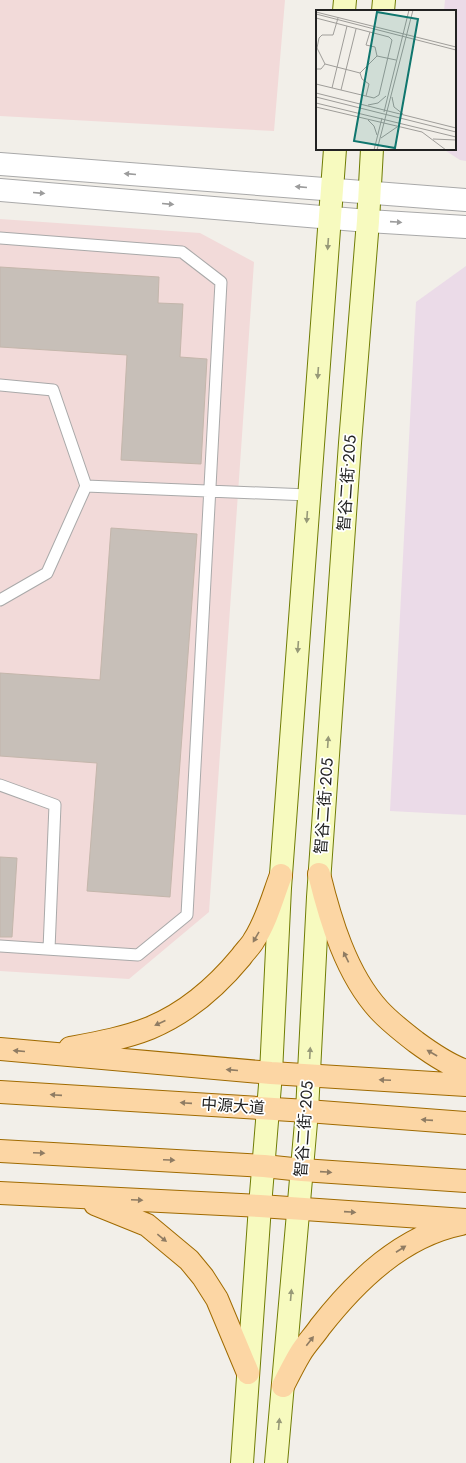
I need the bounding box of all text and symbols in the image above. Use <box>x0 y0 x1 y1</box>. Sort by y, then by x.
inset map <box>316 10 456 150</box>
one-way arrow <box>124 170 136 177</box>
one-way arrow <box>295 184 308 191</box>
one-way arrow <box>33 190 45 196</box>
one-way arrow <box>162 200 174 207</box>
one-way arrow <box>390 219 402 226</box>
one-way arrow <box>324 238 331 250</box>
one-way arrow <box>314 367 321 379</box>
street label: 智谷二街•205 <box>332 434 362 532</box>
one-way arrow <box>303 511 310 523</box>
one-way arrow <box>294 641 301 653</box>
one-way arrow <box>325 736 332 748</box>
street label: 智谷二街•205 <box>309 757 339 855</box>
one-way arrow <box>252 931 259 943</box>
one-way arrow <box>343 952 349 963</box>
one-way arrow <box>155 1020 166 1026</box>
one-way arrow <box>13 1047 25 1054</box>
one-way arrow <box>306 1047 313 1059</box>
one-way arrow <box>426 1049 438 1056</box>
one-way arrow <box>226 1066 238 1073</box>
one-way arrow <box>379 1076 391 1083</box>
street label: 智谷二街•205 <box>289 1080 319 1178</box>
one-way arrow <box>50 1092 62 1099</box>
street label: 中源大道 <box>200 1092 266 1120</box>
one-way arrow <box>180 1100 192 1107</box>
one-way arrow <box>421 1117 433 1124</box>
one-way arrow <box>33 1150 46 1156</box>
one-way arrow <box>163 1157 175 1164</box>
one-way arrow <box>320 1168 332 1175</box>
one-way arrow <box>131 1196 143 1203</box>
one-way arrow <box>344 1209 356 1216</box>
one-way arrow <box>156 1233 167 1242</box>
one-way arrow <box>395 1245 406 1253</box>
one-way arrow <box>287 1289 294 1301</box>
one-way arrow <box>305 1336 313 1346</box>
one-way arrow <box>276 1418 283 1430</box>

